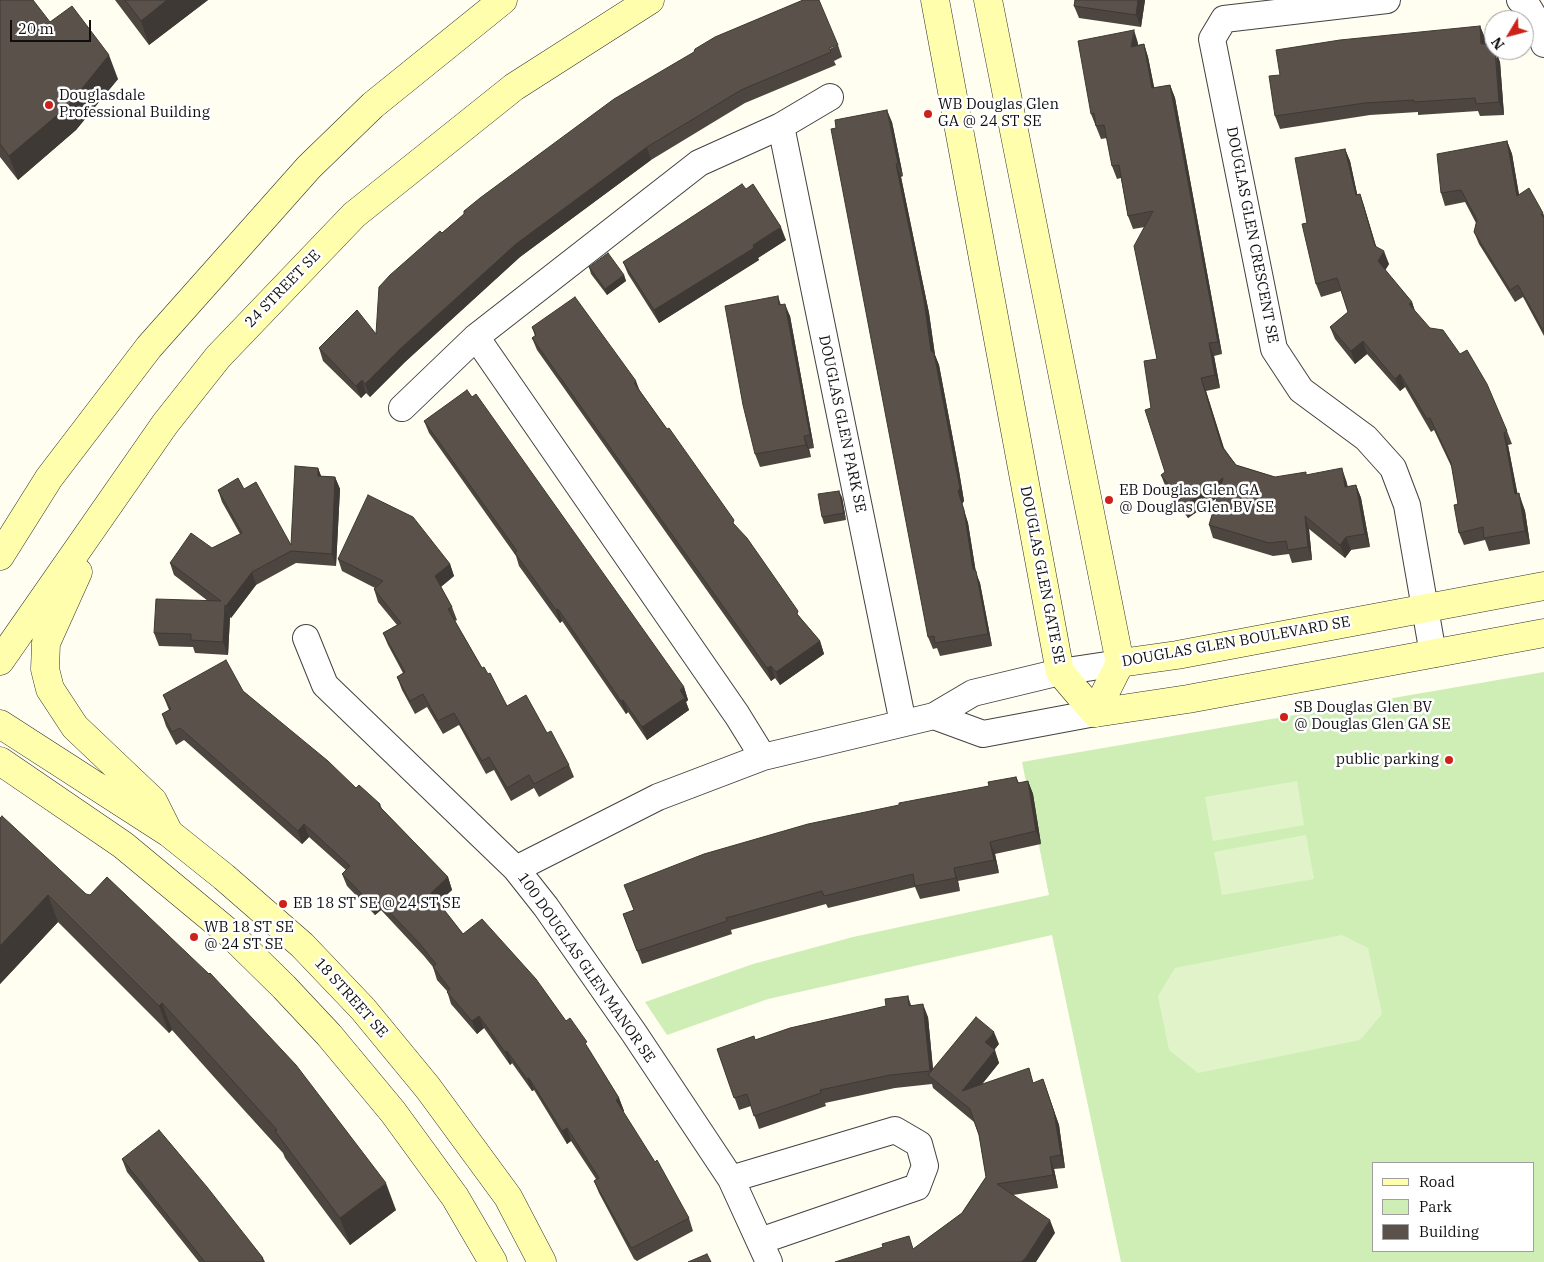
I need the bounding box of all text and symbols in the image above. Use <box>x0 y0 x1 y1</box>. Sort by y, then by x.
scale bar <box>12 10 94 42</box>
north arrow <box>1484 10 1534 60</box>
text: 20 m <box>18 19 54 38</box>
text: N <box>1487 34 1508 53</box>
place label: Douglasdale Professional Building <box>59 87 210 122</box>
place label: WB Douglas Glen GA @ 24 ST SE <box>938 96 1059 131</box>
marker: Douglasdale Professional Building <box>43 99 55 111</box>
marker: WB Douglas Glen GA @ 24 ST SE <box>922 108 934 120</box>
street label: DOUGLAS GLEN CRESCENT SE <box>1222 125 1282 345</box>
street label: 24 STREET SE <box>241 246 325 332</box>
street label: DOUGLAS GLEN PARK SE <box>814 334 870 514</box>
place label: EB Douglas Glen GA @ Douglas Glen BV SE <box>1119 482 1274 517</box>
street label: DOUGLAS GLEN GATE SE <box>1016 484 1068 666</box>
marker: EB Douglas Glen GA @ Douglas Glen BV SE <box>1103 494 1115 506</box>
street label: DOUGLAS GLEN BOULEVARD SE <box>1120 613 1352 671</box>
place label: SB Douglas Glen BV @ Douglas Glen GA SE <box>1294 699 1451 734</box>
marker: SB Douglas Glen BV @ Douglas Glen GA SE <box>1278 711 1290 723</box>
place label: public parking <box>1336 751 1439 769</box>
marker: public parking <box>1443 754 1455 766</box>
street label: 100 DOUGLAS GLEN MANOR SE <box>513 870 659 1066</box>
place label: EB 18 ST SE @ 24 ST SE <box>293 895 461 913</box>
marker: EB 18 ST SE @ 24 ST SE <box>277 898 289 910</box>
place label: WB 18 ST SE @ 24 ST SE <box>204 919 294 954</box>
marker: WB 18 ST SE @ 24 ST SE <box>188 931 200 943</box>
street label: 18 STREET SE <box>311 954 391 1042</box>
legend <box>1372 1162 1534 1252</box>
text: Road <box>1419 1172 1455 1191</box>
text: Park <box>1419 1197 1452 1216</box>
text: Building <box>1419 1222 1479 1241</box>

